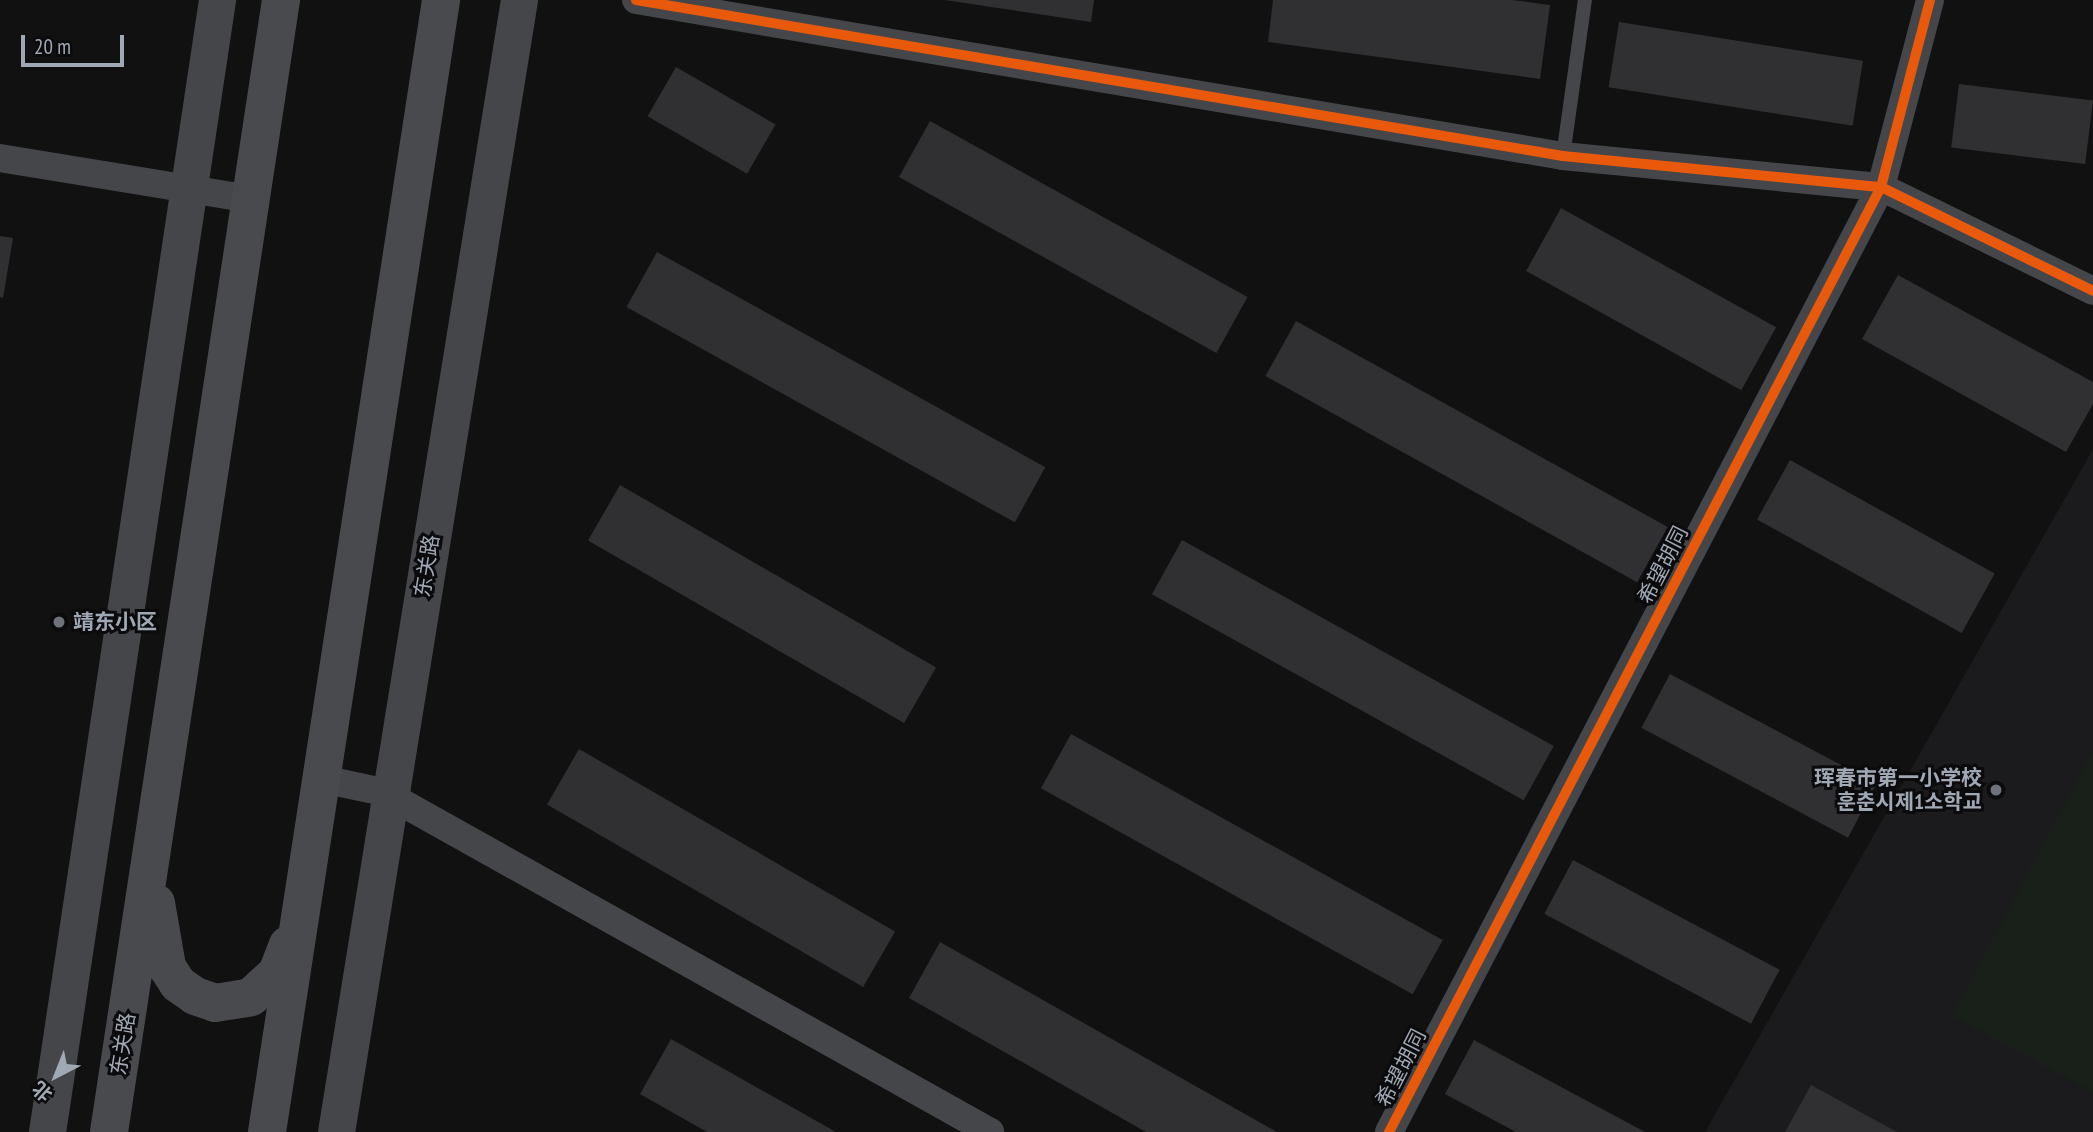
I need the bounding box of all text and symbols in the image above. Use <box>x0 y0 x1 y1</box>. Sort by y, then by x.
scale bar <box>24 21 128 65</box>
text: 20 m <box>34 33 71 60</box>
street label: 希望胡同 <box>1633 522 1693 608</box>
street label: 东关路 <box>410 533 444 599</box>
place label: 靖东小区 <box>73 609 157 635</box>
marker: 靖东小区 <box>51 614 67 630</box>
place label: 珲春市第一小学校 훈춘시제1소학교 <box>1814 765 1982 815</box>
marker: 珲春市第一小学校 훈춘시제1소학교 <box>1988 782 2004 798</box>
street label: 东关路 <box>106 1011 140 1077</box>
street label: 希望胡同 <box>1371 1025 1431 1111</box>
north arrow <box>21 1041 91 1111</box>
text: 北 <box>27 1076 57 1107</box>

